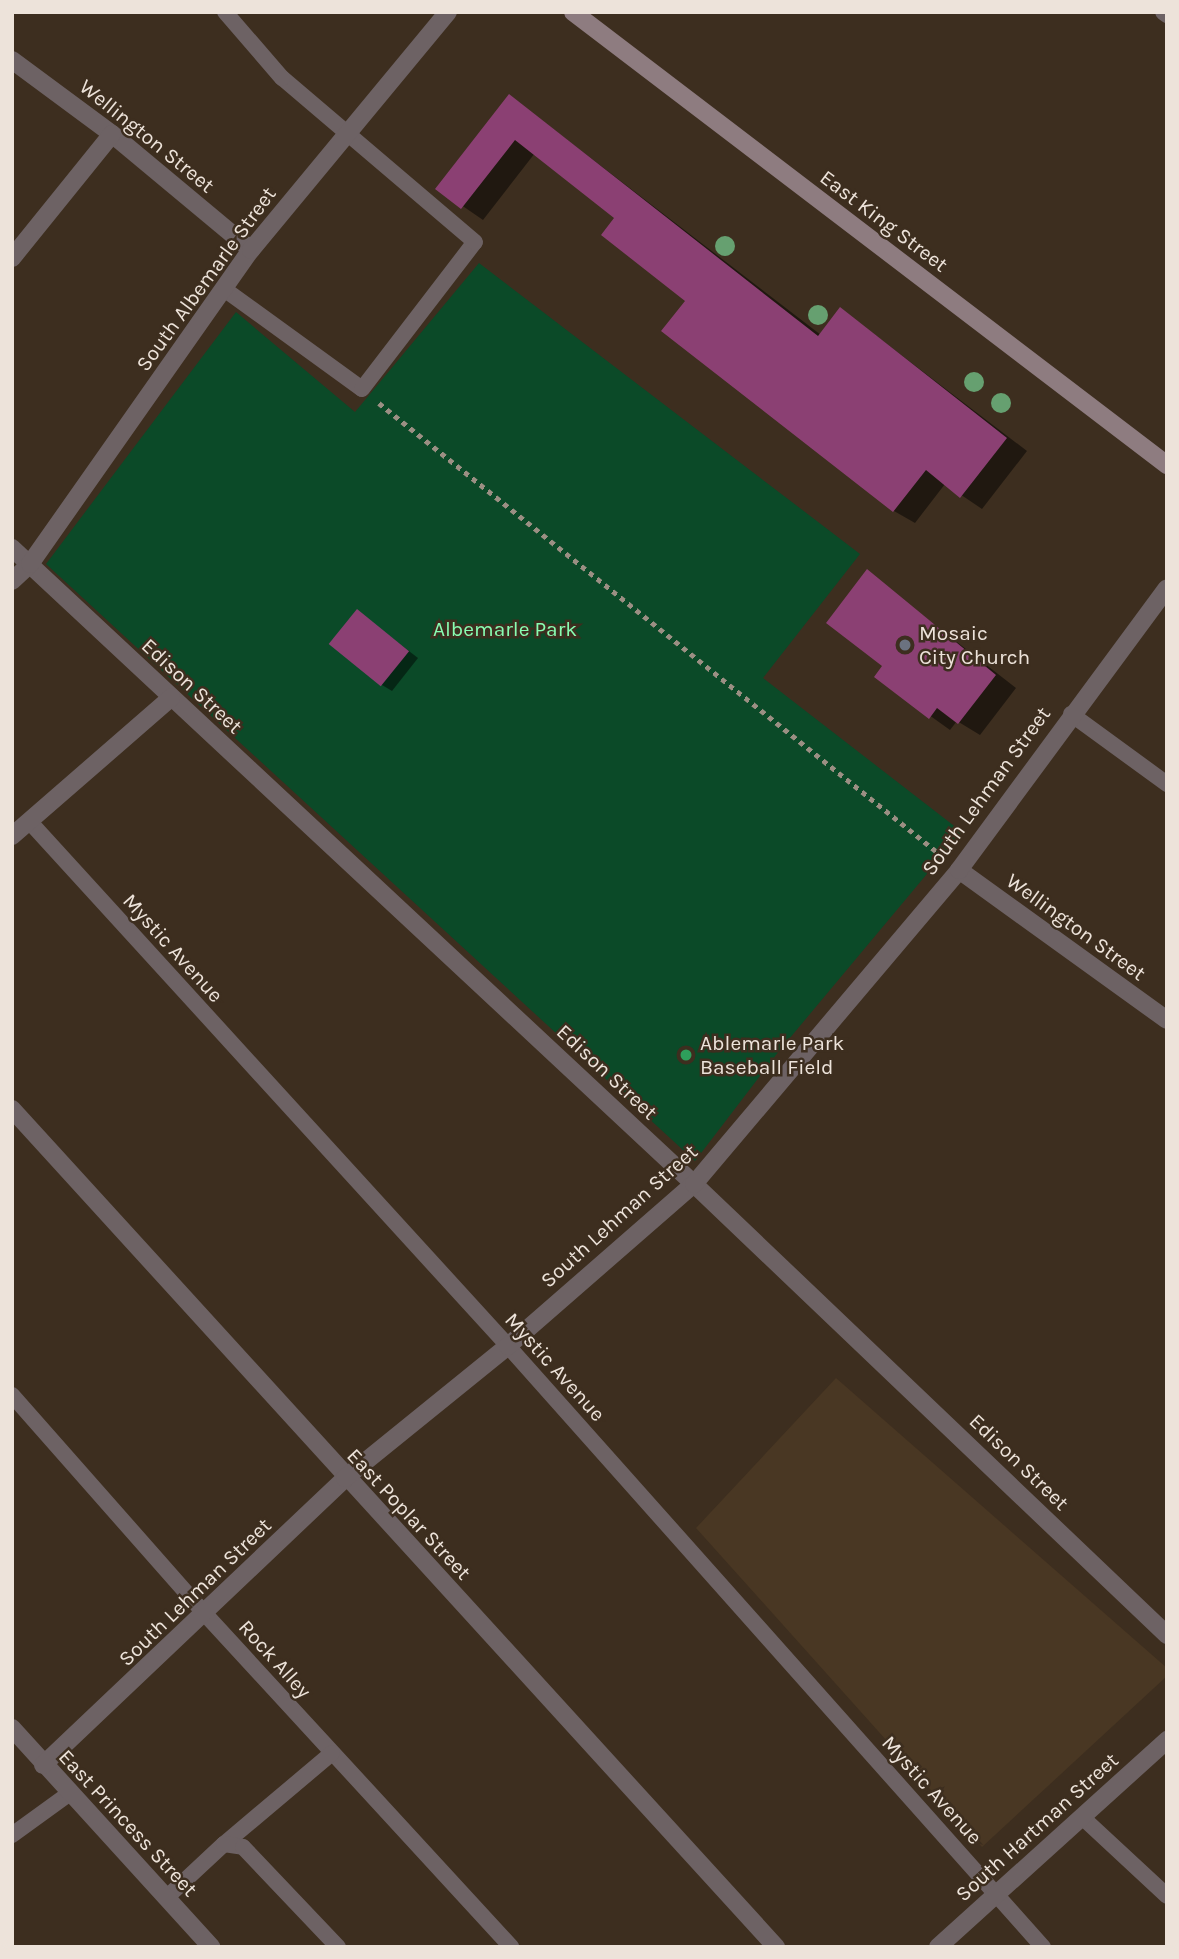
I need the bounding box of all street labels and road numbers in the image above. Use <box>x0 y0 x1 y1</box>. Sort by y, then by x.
street label: Wellington Street <box>75 74 219 198</box>
street label: East King Street <box>815 165 953 277</box>
street label: South Albemarle Street <box>131 182 281 376</box>
street label: Edison Street <box>136 633 248 739</box>
street label: South Lehman Street <box>916 702 1056 880</box>
street label: Wellington Street <box>1001 868 1151 986</box>
street label: Mystic Avenue <box>118 888 228 1008</box>
street label: Edison Street <box>551 1019 663 1125</box>
street label: South Lehman Street <box>535 1139 703 1293</box>
street label: Mystic Avenue <box>500 1307 610 1427</box>
street label: Edison Street <box>964 1408 1074 1516</box>
street label: East Poplar Street <box>342 1443 476 1585</box>
street label: South Lehman Street <box>114 1513 276 1671</box>
street label: Rock Alley <box>233 1615 317 1703</box>
street label: Mystic Avenue <box>877 1730 987 1850</box>
street label: East Princess Street <box>53 1744 203 1902</box>
street label: South Hartman Street <box>951 1747 1123 1907</box>

